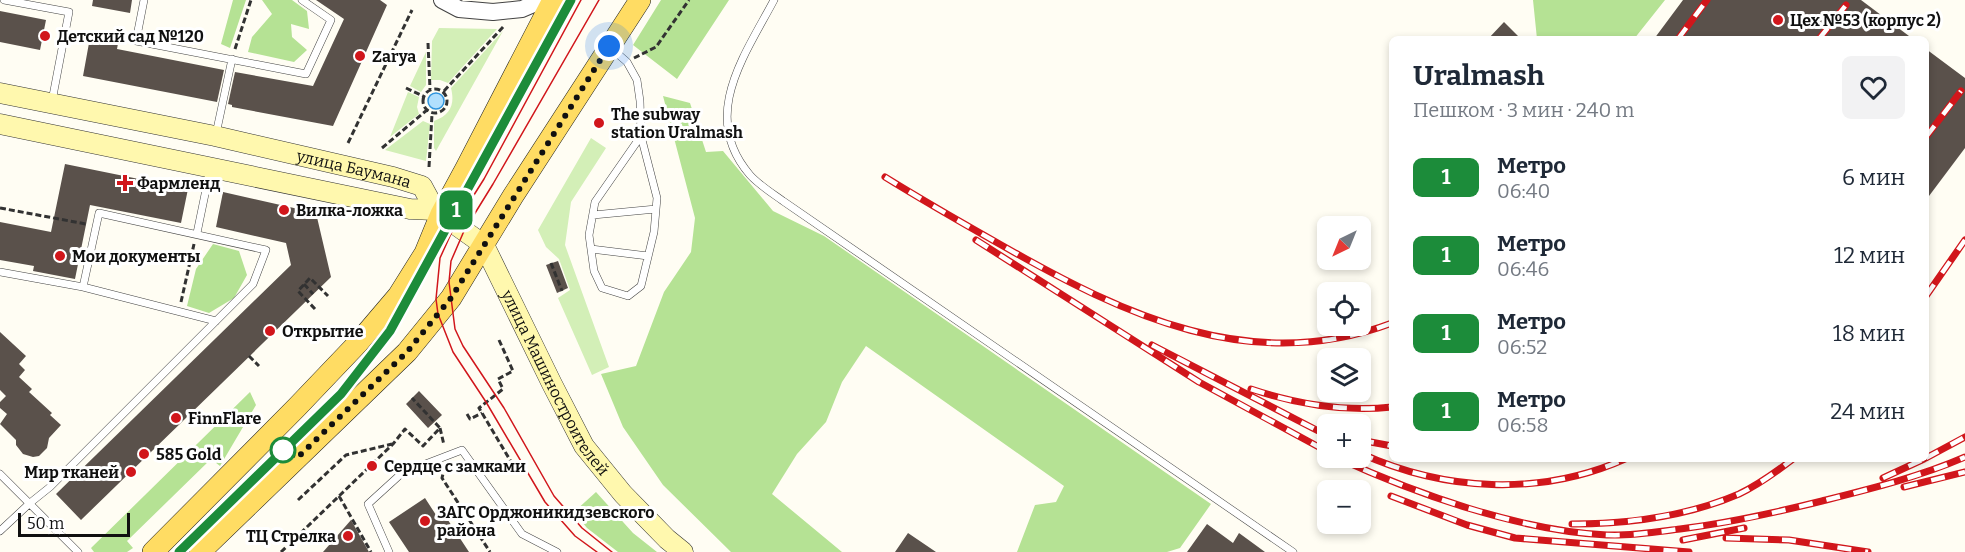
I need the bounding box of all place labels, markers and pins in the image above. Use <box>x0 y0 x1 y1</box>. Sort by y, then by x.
place label: Цех №53 (корпус 2) <box>1790 11 1941 30</box>
marker: Цех №53 (корпус 2) <box>1771 13 1785 27</box>
place label: Детский сад №120 <box>57 27 204 46</box>
marker: Детский сад №120 <box>38 29 52 43</box>
place label: Zarya <box>372 47 416 66</box>
marker: Zarya <box>353 49 367 63</box>
place label: The subway station Uralmash <box>611 105 743 142</box>
marker: The subway station Uralmash <box>592 116 606 130</box>
place label: Фармленд <box>137 174 221 193</box>
marker: Фармленд <box>118 176 132 190</box>
place label: Вилка-ложка <box>296 201 403 220</box>
marker: Вилка-ложка <box>277 203 291 217</box>
place label: Мои документы <box>72 247 201 266</box>
marker: Мои документы <box>53 249 67 263</box>
place label: Открытие <box>282 322 364 341</box>
marker: Открытие <box>263 324 277 338</box>
place label: FinnFlare <box>188 409 262 428</box>
marker: FinnFlare <box>169 411 183 425</box>
unlabelled marker <box>270 437 296 463</box>
place label: 585 Gold <box>156 445 222 464</box>
marker: 585 Gold <box>137 447 151 461</box>
place label: Сердце с замками <box>384 457 526 476</box>
marker: Сердце с замками <box>365 459 379 473</box>
place label: Мир тканей <box>24 463 119 482</box>
marker: Мир тканей <box>124 465 138 479</box>
place label: ЗАГС Орджоникидзевского района <box>437 503 655 540</box>
marker: ЗАГС Орджоникидзевского района <box>418 514 432 528</box>
place label: ТЦ Стрелка <box>246 527 336 546</box>
marker: ТЦ Стрелка <box>341 529 355 543</box>

